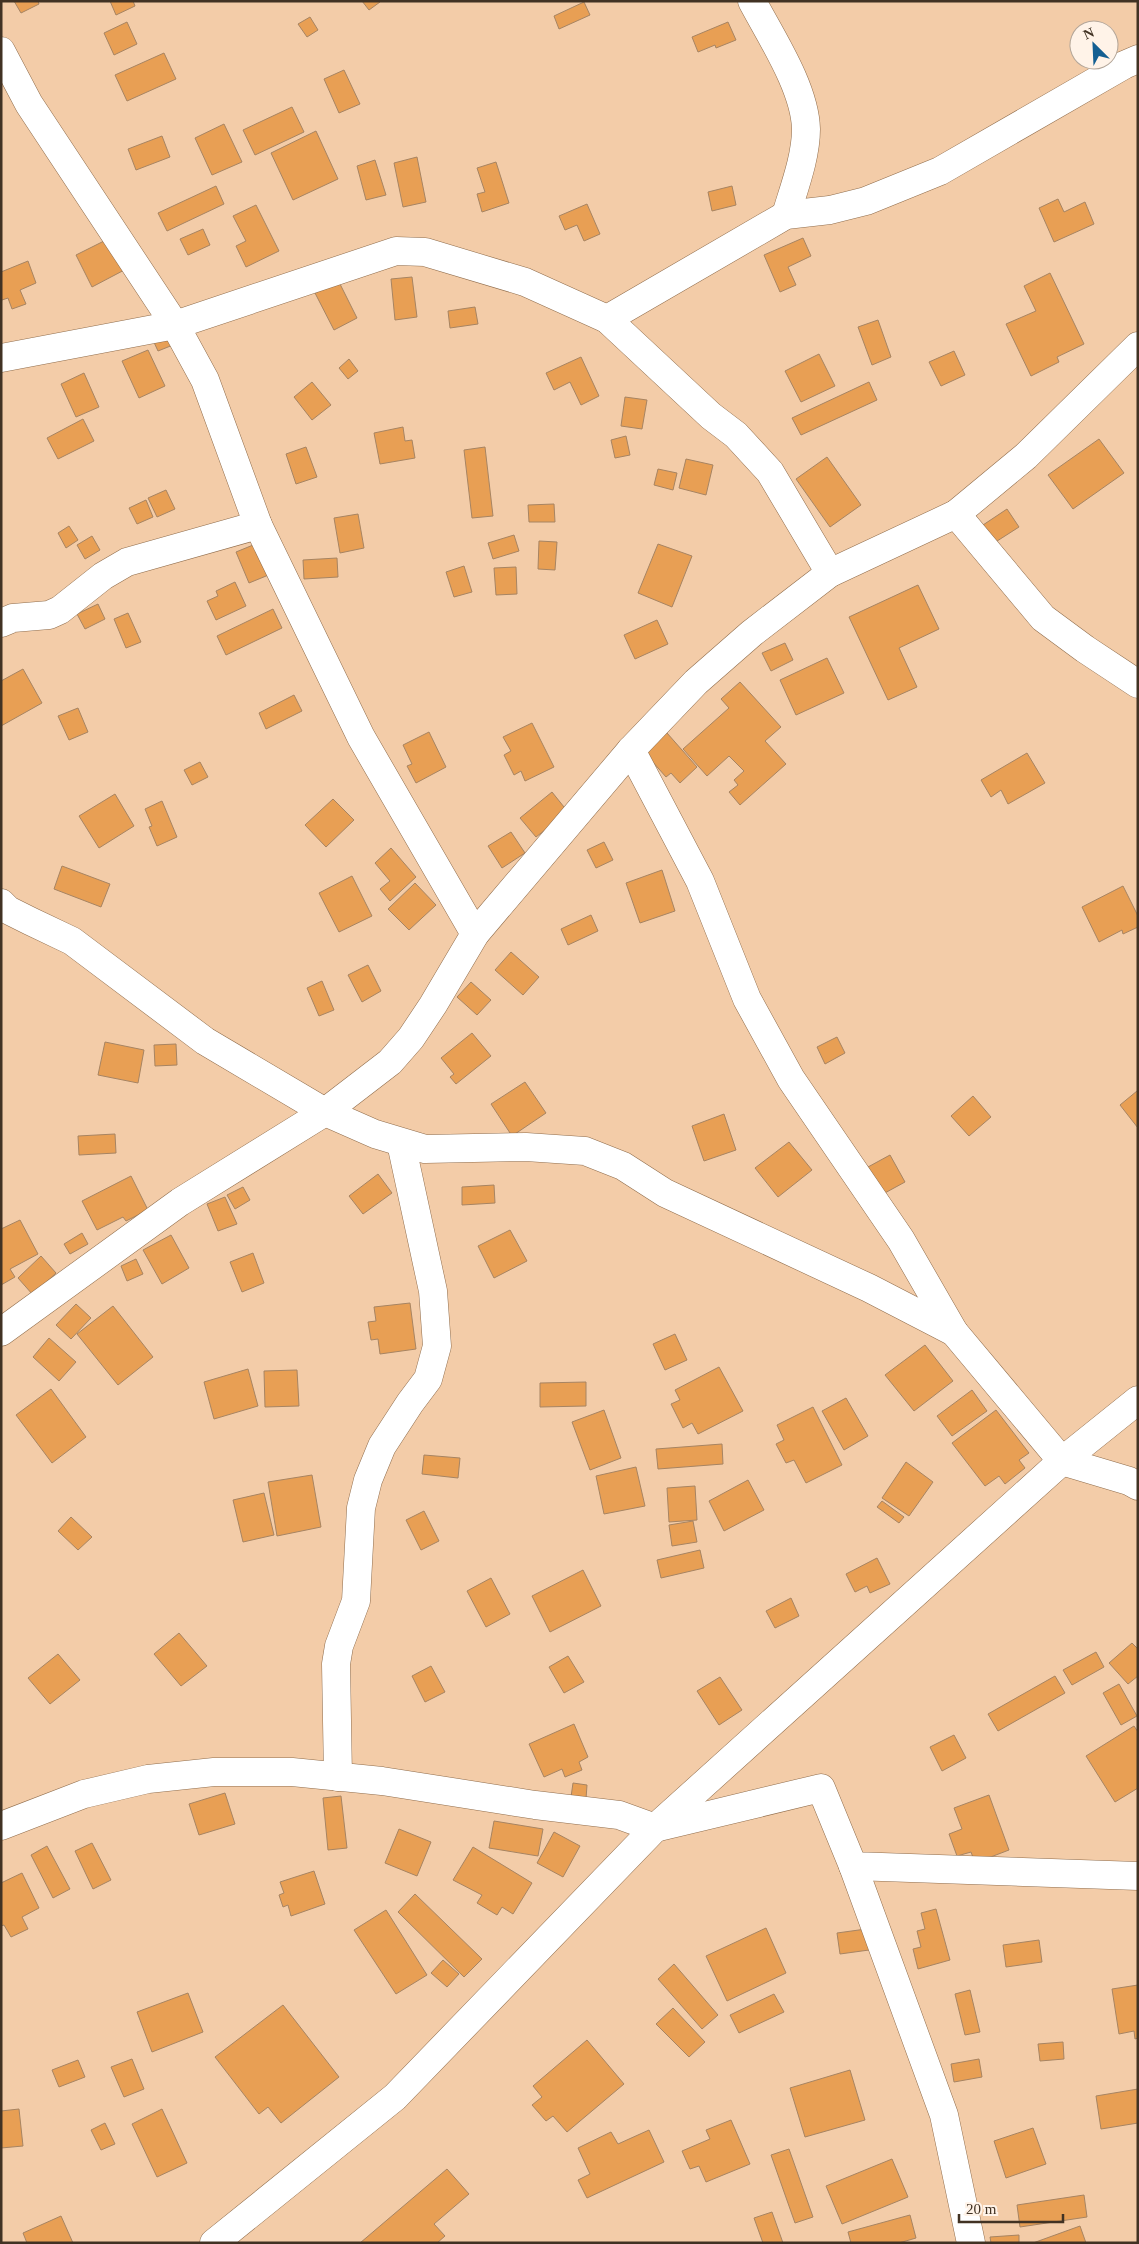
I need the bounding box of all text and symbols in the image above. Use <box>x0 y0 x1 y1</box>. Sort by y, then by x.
north arrow <box>1069 20 1119 70</box>
text: N <box>1081 25 1097 42</box>
scale bar <box>959 2192 1063 2224</box>
text: 20 m <box>966 2201 997 2217</box>

